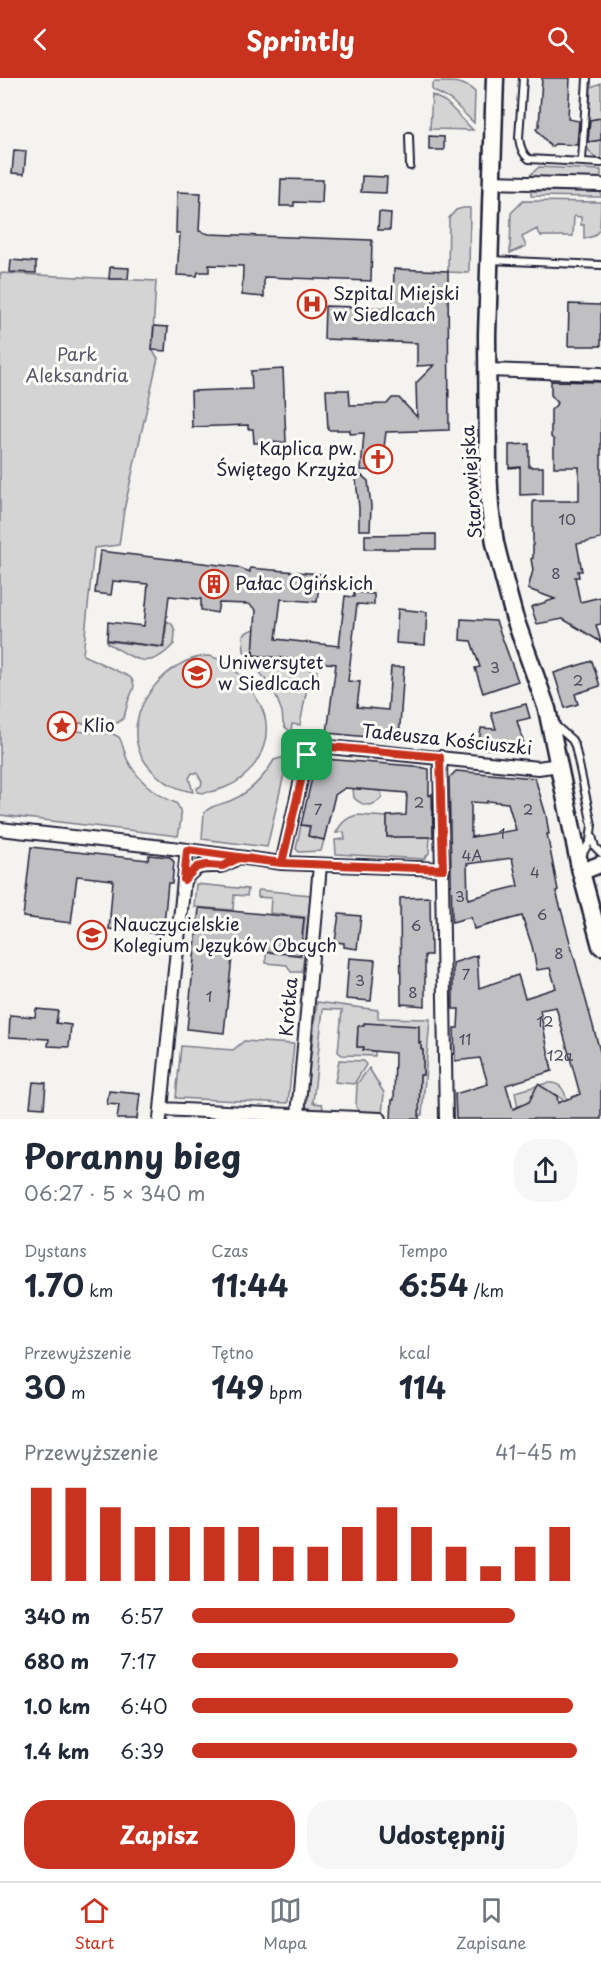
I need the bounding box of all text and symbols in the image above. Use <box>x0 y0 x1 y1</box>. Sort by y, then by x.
text: Sprintly <box>246 19 355 60</box>
icon: back <box>24 23 57 56</box>
icon: search <box>544 23 577 56</box>
place label: Szpital Miejski w Siedlcach <box>333 279 460 327</box>
hospital icon: Szpital Miejski w Siedlcach <box>296 288 328 320</box>
park label: Park Aleksandria <box>26 340 129 388</box>
street label: Starowiejska <box>453 424 488 540</box>
place label: Kaplica pw. Świętego Krzyża <box>216 434 358 482</box>
church icon: Kaplica pw. Świętego Krzyża <box>362 443 394 475</box>
house number: 10 <box>558 507 576 530</box>
house number: 8 <box>551 561 561 584</box>
building icon: Pałac Ogińskich <box>198 568 230 600</box>
place label: Pałac Ogińskich <box>235 569 373 596</box>
place label: Uniwersytet w Siedlcach <box>218 648 324 696</box>
house number: 3 <box>490 655 500 678</box>
school or university icon: Uniwersytet w Siedlcach <box>181 657 213 689</box>
house number: 2 <box>573 668 583 691</box>
place icon: Klio <box>46 710 78 742</box>
place label: Klio <box>83 711 115 738</box>
street label: Tadeusza Kościuszki <box>361 716 534 761</box>
pin <box>281 729 332 780</box>
icon: arrive <box>290 738 323 771</box>
house number: 2 <box>414 790 424 813</box>
house number: 7 <box>314 797 323 820</box>
house number: 2 <box>523 797 533 820</box>
house number: 1 <box>499 821 505 844</box>
house number: 4A <box>462 843 483 866</box>
house number: 4 <box>530 860 540 883</box>
house number: 3 <box>455 884 465 907</box>
house number: 6 <box>537 902 547 925</box>
place label: Nauczycielskie Kolegium Języków Obcych <box>113 910 337 958</box>
house number: 6 <box>411 913 421 936</box>
school or university icon: Nauczycielskie Kolegium Języków Obcych <box>76 919 108 951</box>
house number: 8 <box>554 941 564 964</box>
house number: 7 <box>462 962 471 985</box>
house number: 3 <box>355 968 365 991</box>
street label: Krótka <box>271 975 304 1038</box>
house number: 8 <box>408 980 418 1003</box>
house number: 1 <box>206 984 212 1007</box>
house number: 12 <box>536 1009 554 1032</box>
house number: 11 <box>459 1027 471 1050</box>
house number: 12a <box>547 1043 574 1066</box>
text: Poranny bieg <box>24 1130 241 1180</box>
button: share <box>514 1139 577 1202</box>
text: 06:27 · 5 × 340 m <box>24 1178 205 1208</box>
text: Dystans <box>24 1238 87 1262</box>
text: Czas <box>211 1238 248 1262</box>
text: Tempo <box>399 1238 448 1262</box>
text: 1.70 <box>24 1262 84 1307</box>
text: 11:44 <box>211 1262 288 1307</box>
text: 6:54 <box>399 1262 468 1307</box>
text: km <box>84 1278 113 1302</box>
text: /km <box>468 1278 504 1302</box>
text: Przewyższenie <box>24 1340 132 1364</box>
text: Tętno <box>211 1340 254 1364</box>
text: kcal <box>399 1340 431 1364</box>
text: 30 <box>24 1364 66 1409</box>
text: 149 <box>211 1364 264 1409</box>
text: 114 <box>399 1364 446 1409</box>
text: m <box>66 1380 86 1404</box>
text: bpm <box>264 1380 302 1404</box>
text: Przewyższenie <box>24 1437 159 1467</box>
text: 41–45 m <box>495 1437 577 1467</box>
text: 340 m <box>24 1601 90 1631</box>
text: 6:57 <box>120 1601 164 1631</box>
text: 680 m <box>24 1646 89 1676</box>
text: 7:17 <box>120 1646 156 1676</box>
text: 1.0 km <box>24 1691 91 1721</box>
text: 6:40 <box>120 1691 168 1721</box>
text: 1.4 km <box>24 1736 90 1766</box>
text: 6:39 <box>120 1736 164 1766</box>
button: Zapisz <box>24 1800 295 1869</box>
button: Udostępnij <box>307 1800 577 1869</box>
tab: Start <box>74 1894 114 1954</box>
tab: Mapa <box>263 1894 307 1954</box>
tab: Zapisane <box>456 1894 527 1954</box>

